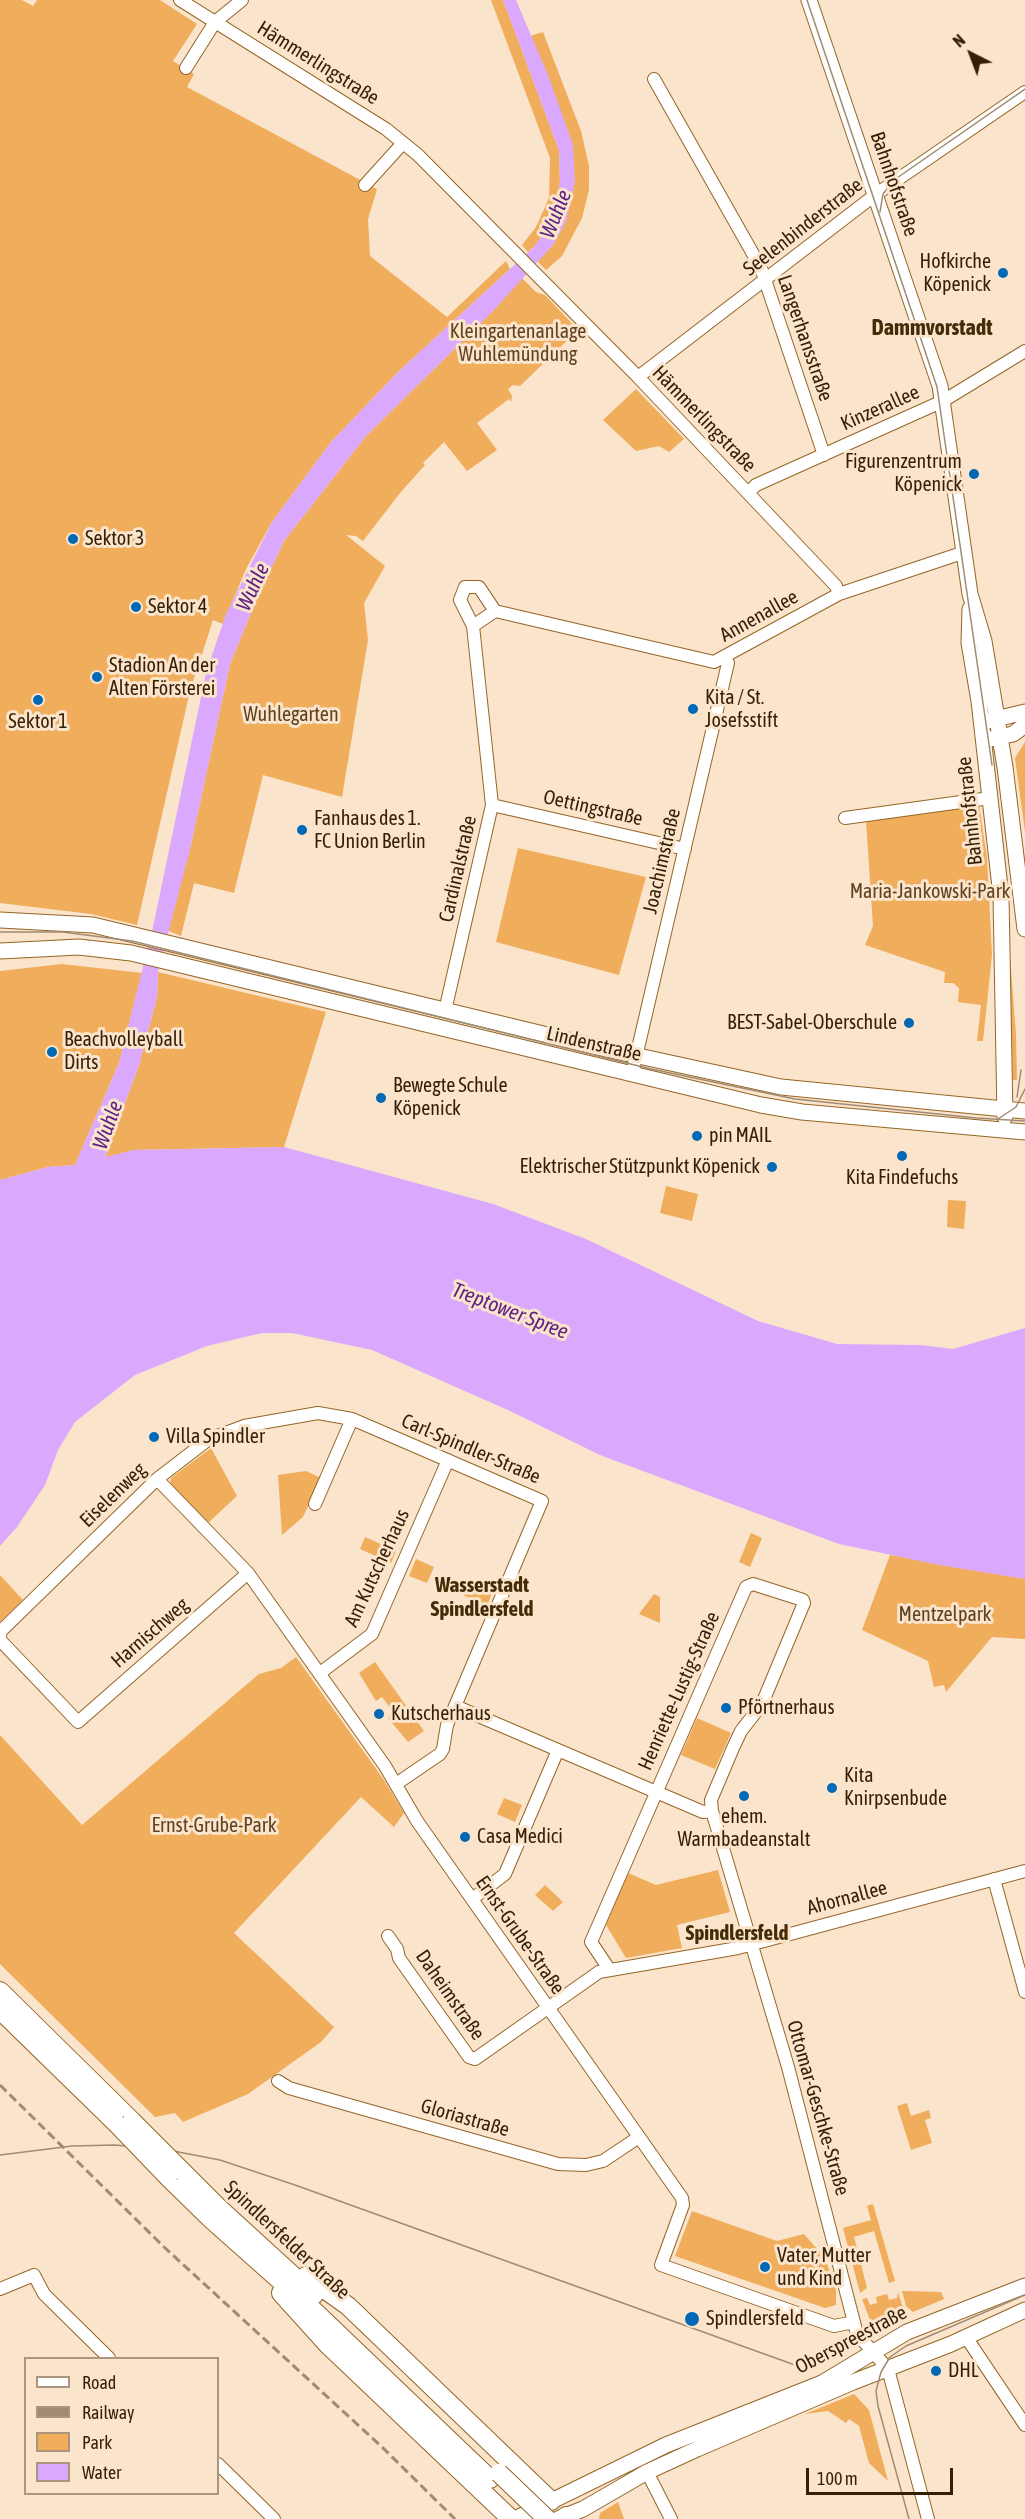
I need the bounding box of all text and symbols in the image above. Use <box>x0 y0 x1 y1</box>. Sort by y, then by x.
street label: Hämmerlingstraße <box>253 16 383 110</box>
north arrow <box>941 24 1001 84</box>
text: N <box>949 31 968 50</box>
street label: Bahnhofstraße <box>865 129 923 239</box>
street label: Seelenbinderstraße <box>739 173 867 281</box>
water label: Wuhle <box>535 186 577 242</box>
place label: Hofkirche Köpenick <box>920 250 991 297</box>
marker: Hofkirche Köpenick <box>996 266 1010 280</box>
street label: Langerhansstraße <box>772 272 838 404</box>
district label: Dammvorstadt <box>872 315 992 341</box>
park label: Kleingartenanlage Wuhlemündung <box>450 320 586 367</box>
street label: Hämmerlingstraße <box>647 361 761 477</box>
street label: Kinzerallee <box>837 380 923 436</box>
place label: Figurenzentrum Köpenick <box>845 450 962 497</box>
marker: Figurenzentrum Köpenick <box>967 467 981 481</box>
place label: Sektor 3 <box>85 527 144 551</box>
marker: Sektor 3 <box>66 532 80 546</box>
water label: Wuhle <box>231 559 275 615</box>
street label: Annenallee <box>716 585 802 647</box>
place label: Sektor 4 <box>148 595 207 619</box>
marker: Sektor 4 <box>129 600 143 614</box>
place label: Stadion An der Alten Försterei <box>109 654 215 701</box>
marker: Stadion An der Alten Försterei <box>90 670 104 684</box>
place label: Kita / St. Josefsstift <box>705 686 778 733</box>
marker: Sektor 1 <box>31 693 45 707</box>
marker: Kita / St. Josefsstift <box>686 702 700 716</box>
park label: Wuhlegarten <box>243 703 339 727</box>
place label: Sektor 1 <box>8 710 68 734</box>
street label: Bahnhofstraße <box>952 756 988 866</box>
street label: Oettingstraße <box>541 785 645 831</box>
street label: Joachimstraße <box>638 806 686 916</box>
place label: Fanhaus des 1. FC Union Berlin <box>314 807 426 854</box>
street label: Cardinalstraße <box>434 813 482 925</box>
marker: Fanhaus des 1. FC Union Berlin <box>295 823 309 837</box>
park label: Maria-Jankowski-Park <box>850 880 1010 904</box>
place label: BEST-Sabel-Oberschule <box>727 1011 897 1035</box>
marker: BEST-Sabel-Oberschule <box>902 1016 916 1030</box>
street label: Lindenstraße <box>544 1021 644 1067</box>
place label: Beachvolleyball Dirts <box>64 1028 183 1075</box>
marker: Beachvolleyball Dirts <box>45 1045 59 1059</box>
place label: Bewegte Schule Köpenick <box>393 1074 507 1121</box>
marker: Bewegte Schule Köpenick <box>374 1091 388 1105</box>
water label: Wuhle <box>88 1097 128 1153</box>
place label: pin MAIL <box>709 1124 772 1148</box>
marker: pin MAIL <box>690 1129 704 1143</box>
marker: Kita Findefuchs <box>895 1149 909 1163</box>
place label: Elektrischer Stützpunkt Köpenick <box>520 1155 760 1179</box>
marker: Elektrischer Stützpunkt Köpenick <box>765 1160 779 1174</box>
place label: Kita Findefuchs <box>846 1166 958 1190</box>
water label: Treptower Spree <box>448 1277 572 1345</box>
street label: Carl-Spindler-Straße <box>398 1409 544 1489</box>
place label: Villa Spindler <box>166 1425 265 1449</box>
marker: Villa Spindler <box>147 1430 161 1444</box>
street label: Eiselenweg <box>75 1458 151 1532</box>
street label: Am Kutscherhaus <box>339 1505 415 1631</box>
district label: Wasserstadt Spindlersfeld <box>431 1572 533 1622</box>
street label: Harnischweg <box>106 1593 194 1673</box>
park label: Mentzelpark <box>899 1603 991 1627</box>
street label: Henriette-Lustig-Straße <box>633 1608 725 1774</box>
place label: Pförtnerhaus <box>738 1696 835 1720</box>
marker: Pförtnerhaus <box>719 1701 733 1715</box>
place label: Kutscherhaus <box>391 1702 491 1726</box>
marker: Kutscherhaus <box>372 1707 386 1721</box>
place label: Kita Knirpsenbude <box>844 1764 947 1811</box>
marker: Kita Knirpsenbude <box>825 1781 839 1795</box>
marker: ehem. Warmbadeanstalt <box>737 1789 751 1803</box>
place label: ehem. Warmbadeanstalt <box>677 1805 811 1852</box>
park label: Ernst-Grube-Park <box>151 1814 277 1838</box>
place label: Casa Medici <box>477 1825 563 1849</box>
marker: Casa Medici <box>458 1830 472 1844</box>
street label: Ernst-Grube-Straße <box>470 1871 570 1999</box>
street label: Ahornallee <box>804 1876 890 1920</box>
district label: Spindlersfeld <box>686 1920 788 1946</box>
street label: Daheimstraße <box>410 1945 490 2045</box>
street label: Ottomar-Geschke-Straße <box>782 2018 854 2198</box>
street label: Gloriastraße <box>418 2094 512 2142</box>
street label: Spindlersfelder Straße <box>219 2176 355 2304</box>
place label: Vater, Mutter und Kind <box>777 2244 871 2291</box>
marker: Vater, Mutter und Kind <box>758 2260 772 2274</box>
street label: Oberspreestraße <box>791 2301 911 2379</box>
place label: Spindlersfeld <box>706 2307 804 2331</box>
marker: Spindlersfeld <box>683 2310 701 2328</box>
legend <box>24 2357 219 2495</box>
place label: DHL <box>948 2359 979 2383</box>
marker: DHL <box>929 2364 943 2378</box>
text: Road <box>82 2372 116 2393</box>
text: Railway <box>82 2402 134 2423</box>
text: Park <box>82 2432 112 2453</box>
scale bar <box>809 2456 956 2494</box>
text: Water <box>82 2462 121 2483</box>
text: 100 m <box>817 2468 858 2489</box>

